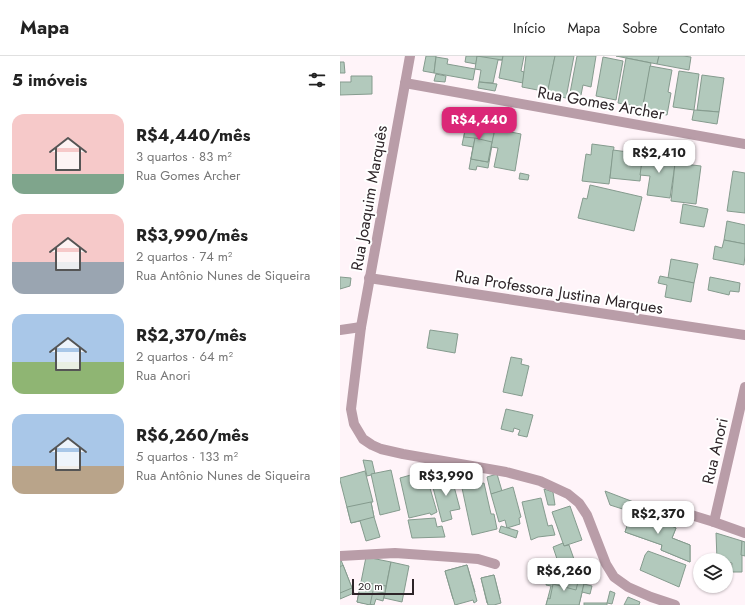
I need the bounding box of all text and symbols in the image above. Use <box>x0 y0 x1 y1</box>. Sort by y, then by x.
text: Mapa <box>20 14 69 41</box>
text: Início <box>513 18 545 38</box>
text: Mapa <box>567 18 600 38</box>
text: Sobre <box>622 18 657 38</box>
text: Contato <box>679 18 725 38</box>
text: 5 imóveis <box>12 68 87 92</box>
icon: filters <box>306 69 328 91</box>
street label: Rua Gomes Archer <box>536 81 667 126</box>
pin: R$4,440 <box>442 107 516 141</box>
text: R$4,440 <box>451 110 507 129</box>
text: R$4,440/mês <box>136 123 251 147</box>
street label: Rua Joaquim Marquês <box>345 124 393 272</box>
icon: home <box>44 130 92 178</box>
pin: R$2,410 <box>622 140 696 174</box>
text: R$2,410 <box>632 143 686 162</box>
text: 3 quartos · 83 m² <box>136 147 232 166</box>
text: Rua Gomes Archer <box>136 166 240 185</box>
text: R$3,990/mês <box>136 223 248 247</box>
icon: home <box>44 230 92 278</box>
text: 2 quartos · 74 m² <box>136 247 232 266</box>
street label: Rua Professora Justina Marques <box>453 264 665 320</box>
text: Rua Antônio Nunes de Siqueira <box>136 266 310 285</box>
text: R$2,370/mês <box>136 323 247 347</box>
icon: home <box>44 330 92 378</box>
text: 2 quartos · 64 m² <box>136 347 233 366</box>
text: Rua Anori <box>136 366 191 385</box>
street label: Rua Anori <box>696 416 734 486</box>
text: R$6,260/mês <box>136 423 249 447</box>
icon: home <box>44 430 92 478</box>
text: 5 quartos · 133 m² <box>136 447 238 466</box>
pin: R$3,990 <box>409 463 483 497</box>
text: Rua Antônio Nunes de Siqueira <box>136 466 310 485</box>
text: R$3,990 <box>419 466 473 485</box>
pin: R$2,370 <box>621 501 695 535</box>
text: R$2,370 <box>631 504 685 523</box>
map controls <box>693 553 733 593</box>
button: layers <box>693 553 733 593</box>
pin: R$6,260 <box>527 558 601 592</box>
text: R$6,260 <box>536 561 592 580</box>
scale bar <box>352 577 414 596</box>
text: 20 m <box>358 578 383 594</box>

